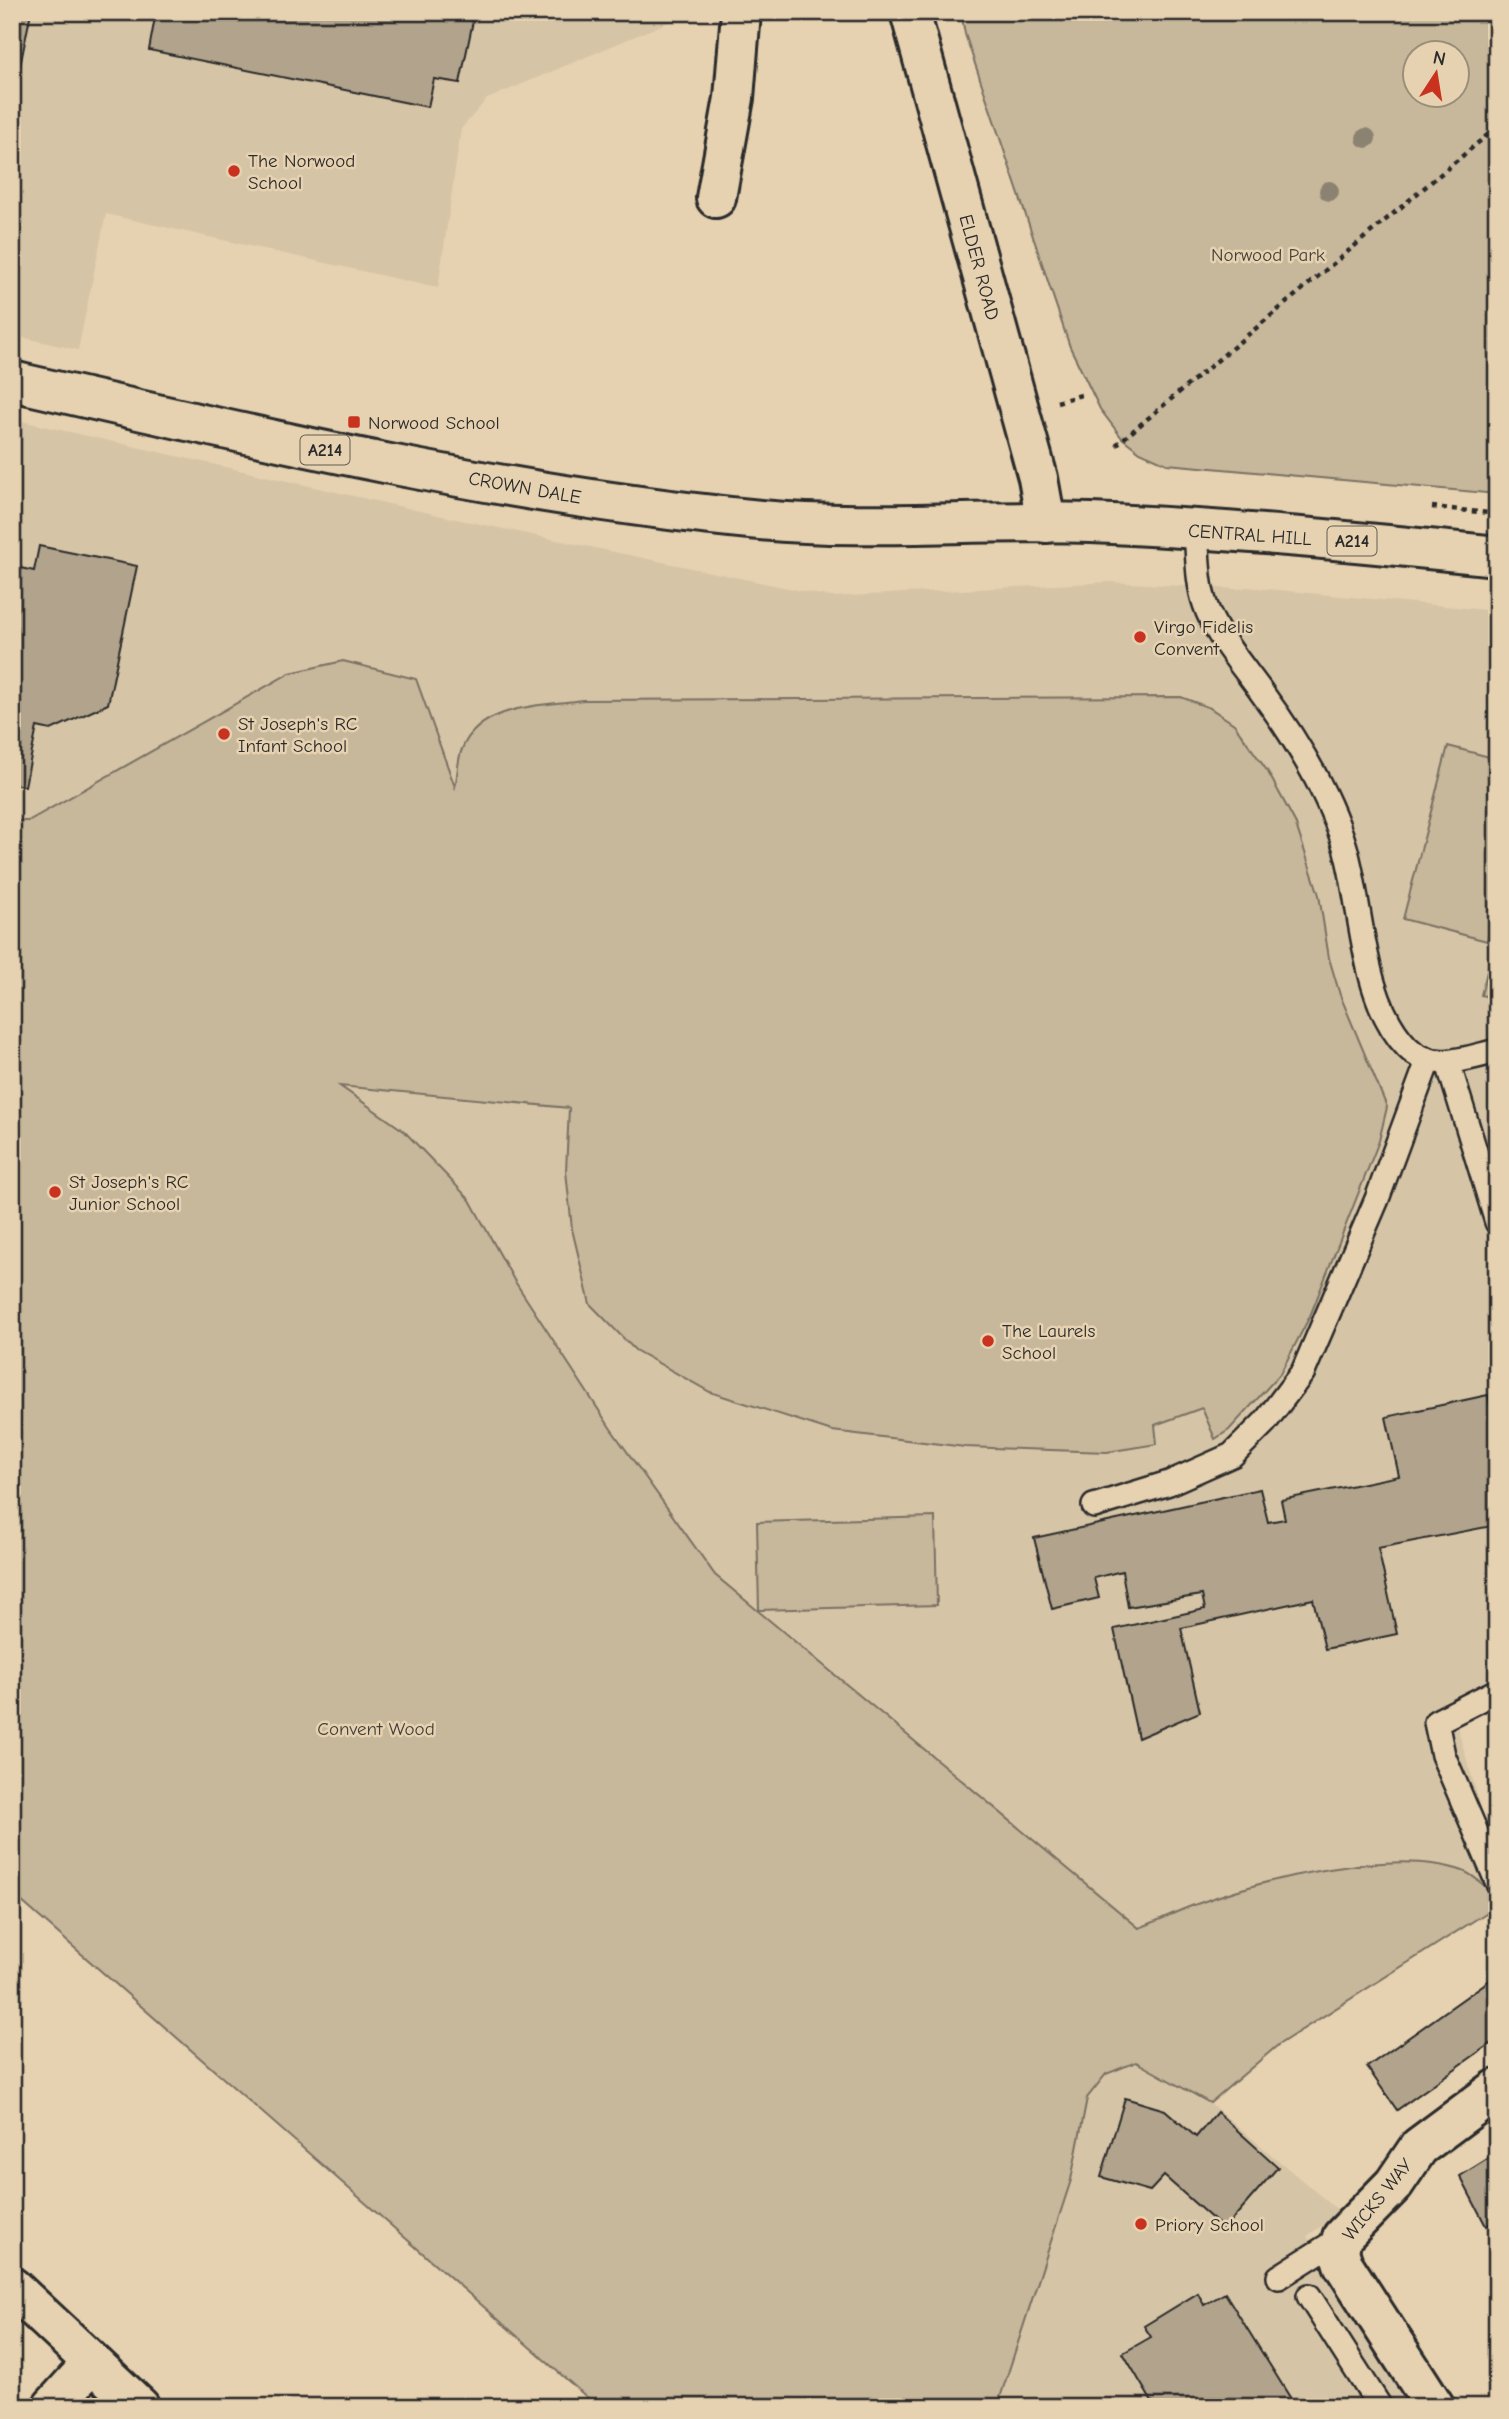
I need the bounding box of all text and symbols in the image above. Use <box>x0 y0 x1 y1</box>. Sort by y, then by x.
north arrow <box>1400 38 1470 108</box>
text: N <box>1431 46 1448 70</box>
place label: The Norwood School <box>248 150 355 194</box>
marker: The Norwood School <box>226 163 242 179</box>
street label: ELDER ROAD <box>954 212 1004 323</box>
park label: Norwood Park <box>1211 244 1326 266</box>
place label: Norwood School <box>368 412 500 434</box>
marker: Norwood School <box>346 414 362 430</box>
road number: A214 <box>300 436 350 464</box>
street label: CROWN DALE <box>467 467 583 509</box>
street label: CENTRAL HILL <box>1187 520 1313 550</box>
road number: A214 <box>1328 526 1376 556</box>
place label: Virgo Fidelis Convent <box>1154 616 1253 660</box>
marker: Virgo Fidelis Convent <box>1132 629 1148 645</box>
place label: St Joseph's RC Infant School <box>238 713 358 757</box>
marker: St Joseph's RC Infant School <box>216 726 232 742</box>
place label: St Joseph's RC Junior School <box>69 1171 189 1215</box>
marker: St Joseph's RC Junior School <box>47 1184 63 1200</box>
place label: The Laurels School <box>1002 1320 1096 1364</box>
marker: The Laurels School <box>980 1333 996 1349</box>
park label: Convent Wood <box>317 1718 435 1740</box>
street label: WICKS WAY <box>1338 2154 1418 2245</box>
place label: Priory School <box>1155 2214 1264 2236</box>
marker: Priory School <box>1133 2216 1149 2232</box>

